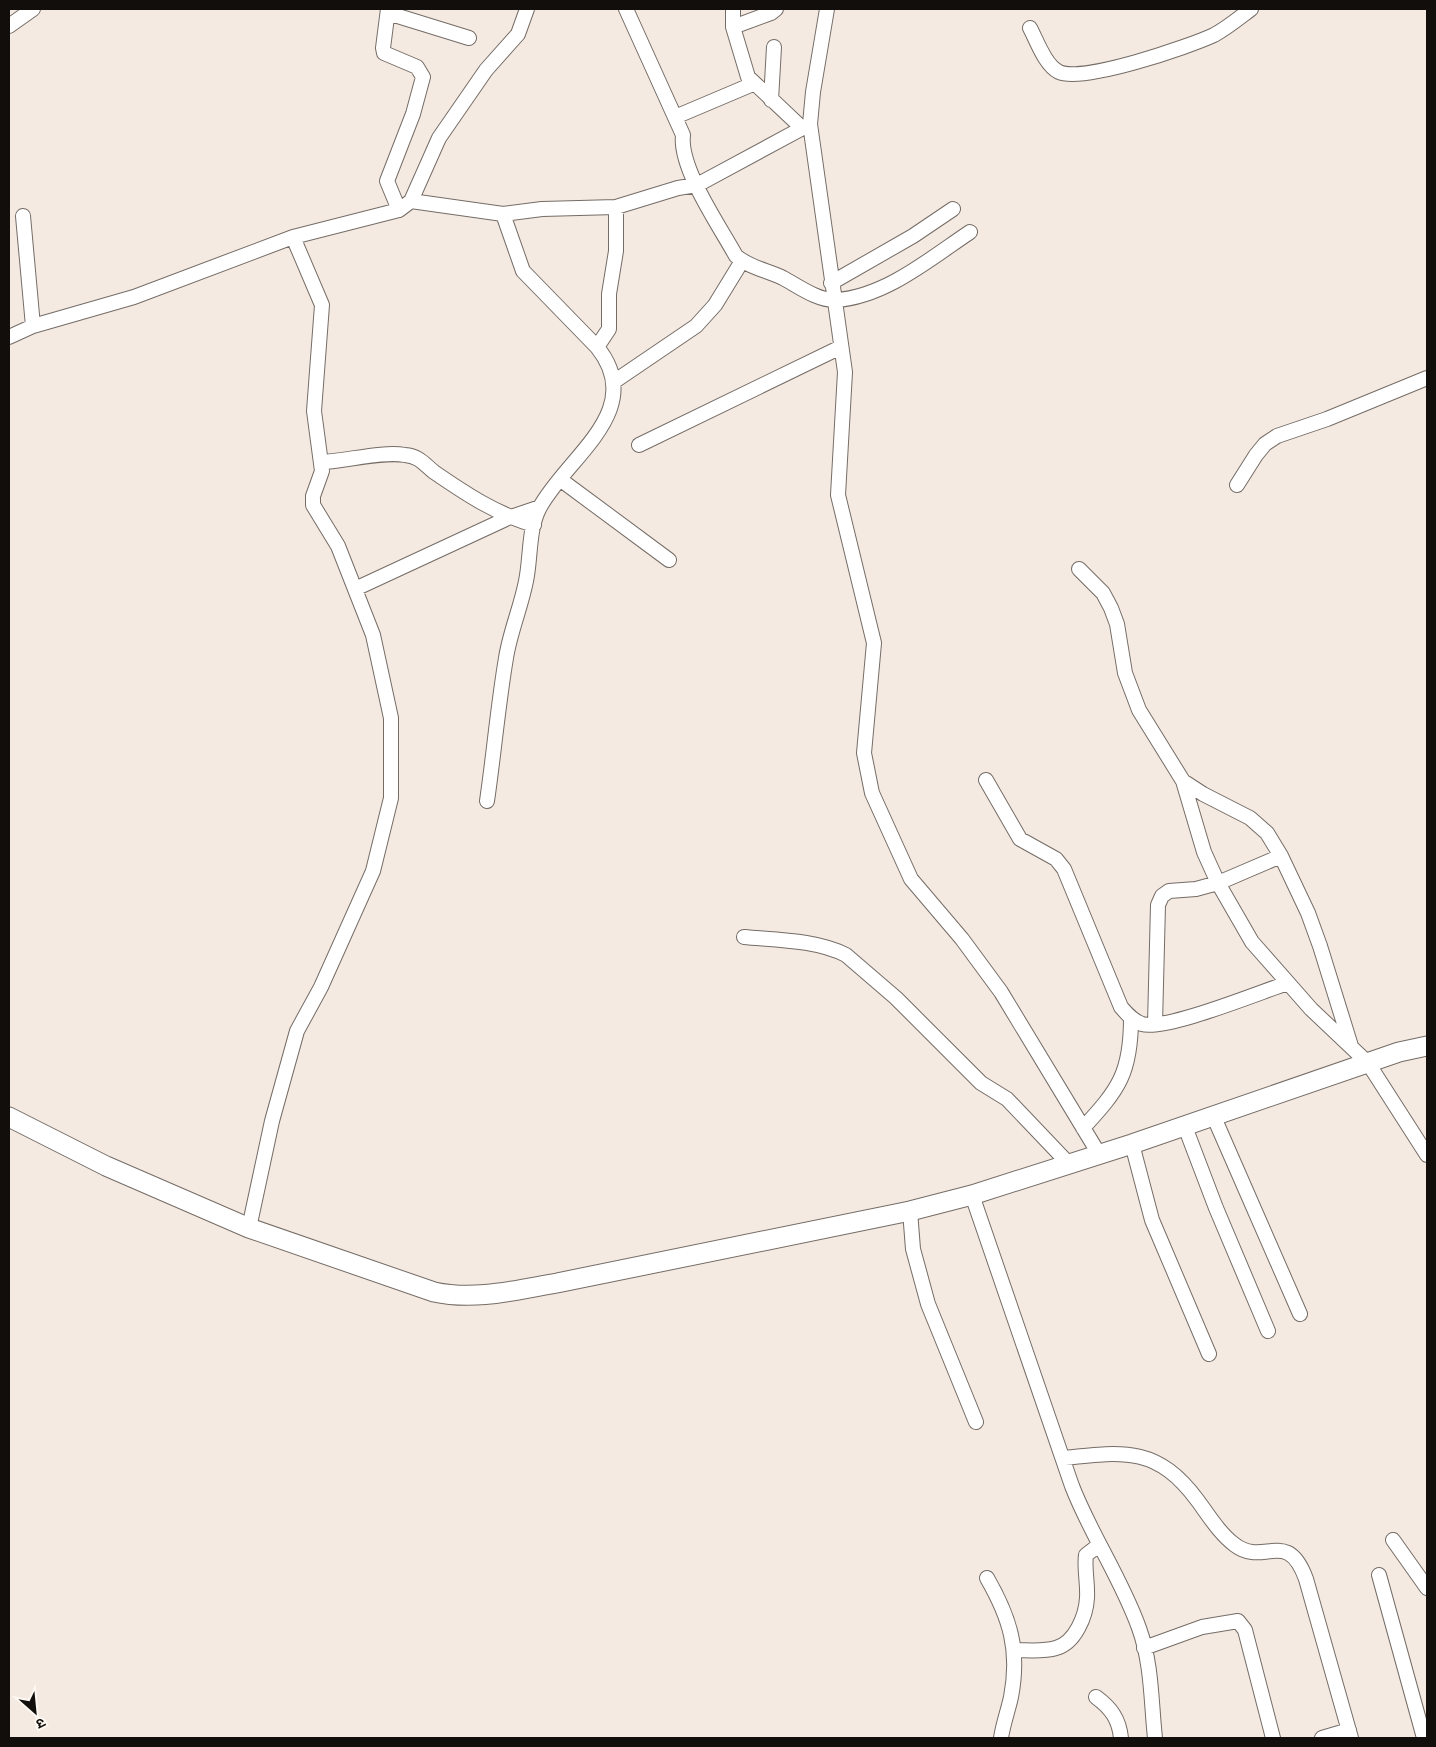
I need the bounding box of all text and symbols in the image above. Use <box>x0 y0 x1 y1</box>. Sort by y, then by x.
north arrow <box>10 1687 60 1737</box>
text: उ <box>32 1714 48 1733</box>

